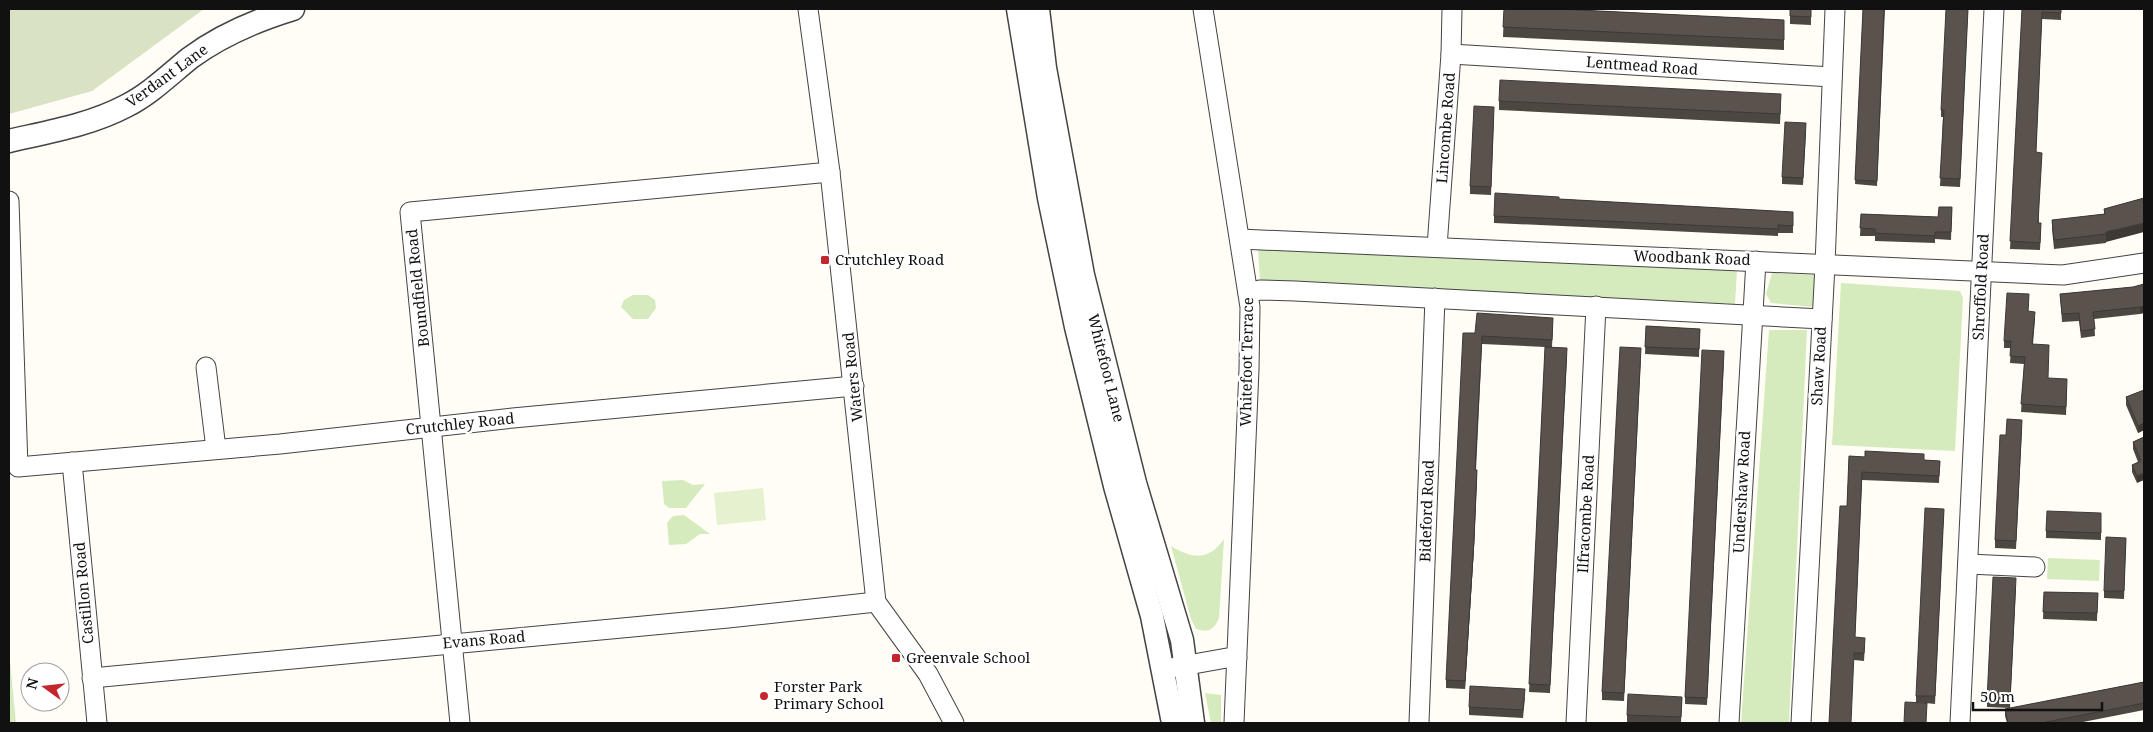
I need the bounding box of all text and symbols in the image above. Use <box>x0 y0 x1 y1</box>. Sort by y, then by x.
street label: Verdant Lane <box>122 39 211 112</box>
street label: Lentmead Road <box>1585 51 1699 79</box>
street label: Lincombe Road <box>1431 72 1459 184</box>
street label: Boundfield Road <box>401 228 433 348</box>
street label: Shroffold Road <box>1967 233 1993 341</box>
street label: Woodbank Road <box>1633 245 1751 269</box>
place label: Crutchley Road <box>835 249 944 269</box>
marker: Crutchley Road <box>819 254 831 266</box>
street label: Whitefoot Terrace <box>1235 297 1257 427</box>
street label: Whitefoot Lane <box>1084 312 1130 424</box>
street label: Shaw Road <box>1806 326 1830 406</box>
street label: Waters Road <box>837 331 867 423</box>
street label: Crutchley Road <box>405 407 515 439</box>
street label: Undershaw Road <box>1728 430 1754 554</box>
street label: Ilfracombe Road <box>1572 454 1598 574</box>
street label: Bideford Road <box>1414 459 1438 562</box>
street label: Castillon Road <box>69 541 97 645</box>
street label: Evans Road <box>442 625 526 653</box>
place label: Greenvale School <box>906 647 1031 667</box>
marker: Greenvale School <box>890 652 902 664</box>
north arrow <box>20 662 70 712</box>
text: N <box>21 676 43 691</box>
place label: Forster Park Primary School <box>774 676 884 713</box>
scale bar <box>1973 680 2102 712</box>
text: 50 m <box>1980 686 2015 706</box>
marker: Forster Park Primary School <box>758 690 770 702</box>

